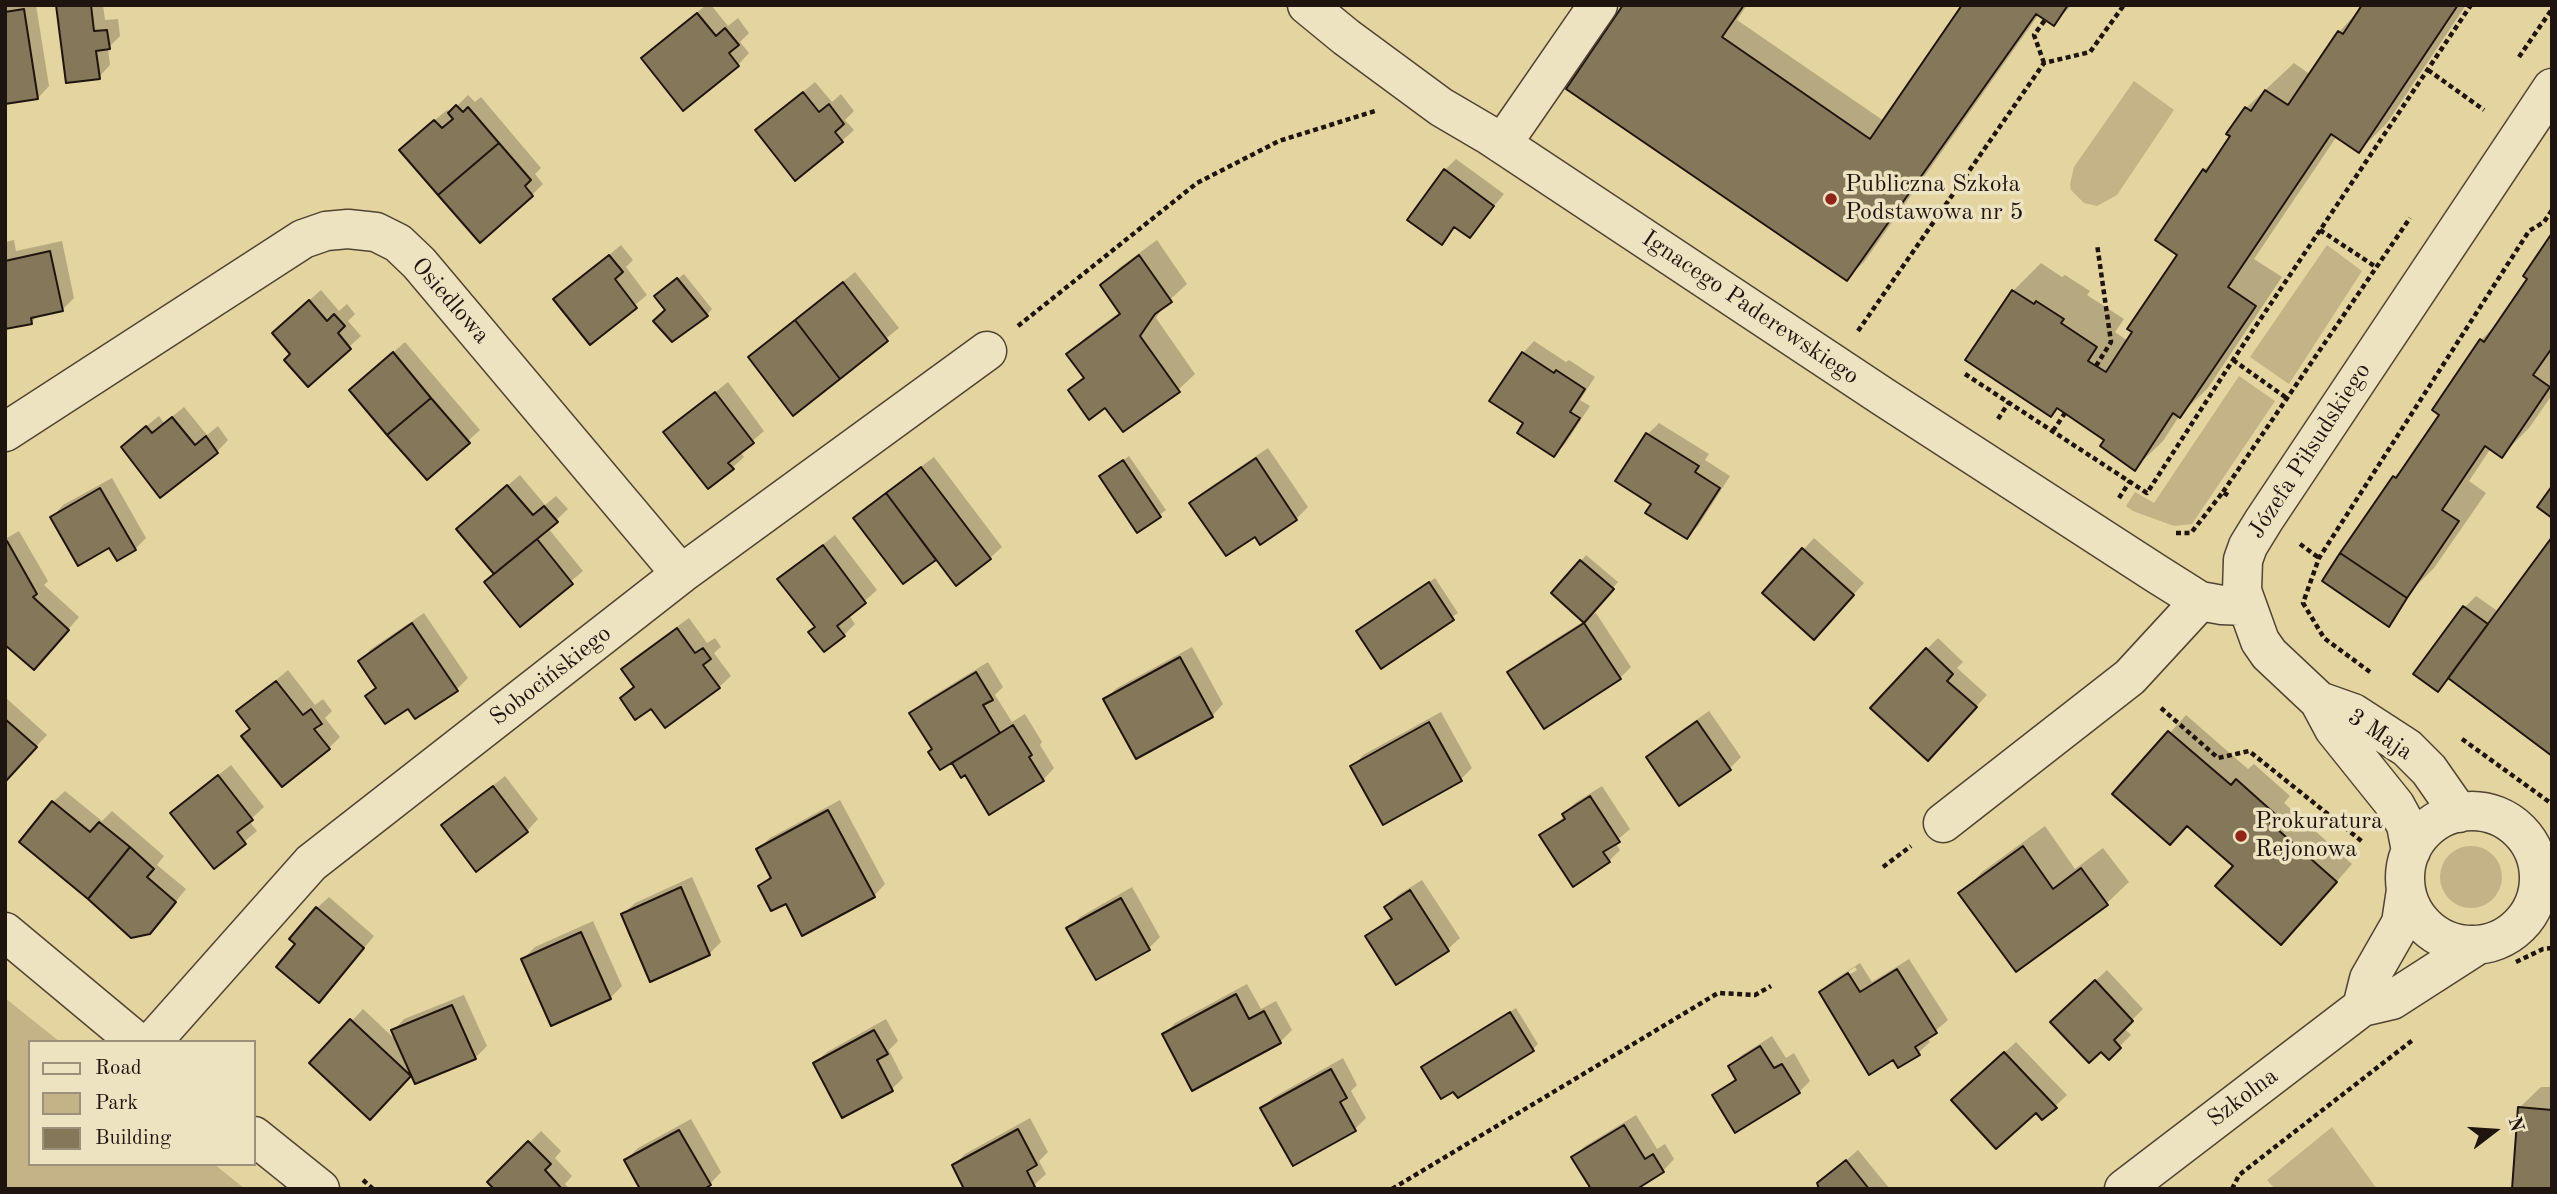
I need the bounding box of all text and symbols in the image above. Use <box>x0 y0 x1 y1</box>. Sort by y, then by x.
place label: Publiczna Szkoła Podstawowa nr 5 <box>1845 171 2023 227</box>
marker: Publiczna Szkoła Podstawowa nr 5 <box>1823 191 1839 207</box>
street label: Ignacego Paderewskiego <box>1636 225 1864 391</box>
street label: Osiedlowa <box>405 252 495 350</box>
street label: Józefa Piłsudskiego <box>2243 358 2377 544</box>
street label: Sobocińskiego <box>485 620 617 732</box>
street label: 3 Maja <box>2342 703 2418 767</box>
place label: Prokuratura Rejonowa <box>2255 808 2383 864</box>
marker: Prokuratura Rejonowa <box>2233 828 2249 844</box>
legend <box>28 1040 256 1166</box>
text: Road <box>95 1058 142 1079</box>
street label: Szkolna <box>2202 1062 2284 1134</box>
text: Park <box>95 1093 138 1114</box>
north arrow <box>2459 1096 2529 1166</box>
text: N <box>2503 1115 2526 1134</box>
text: Building <box>95 1128 171 1149</box>

